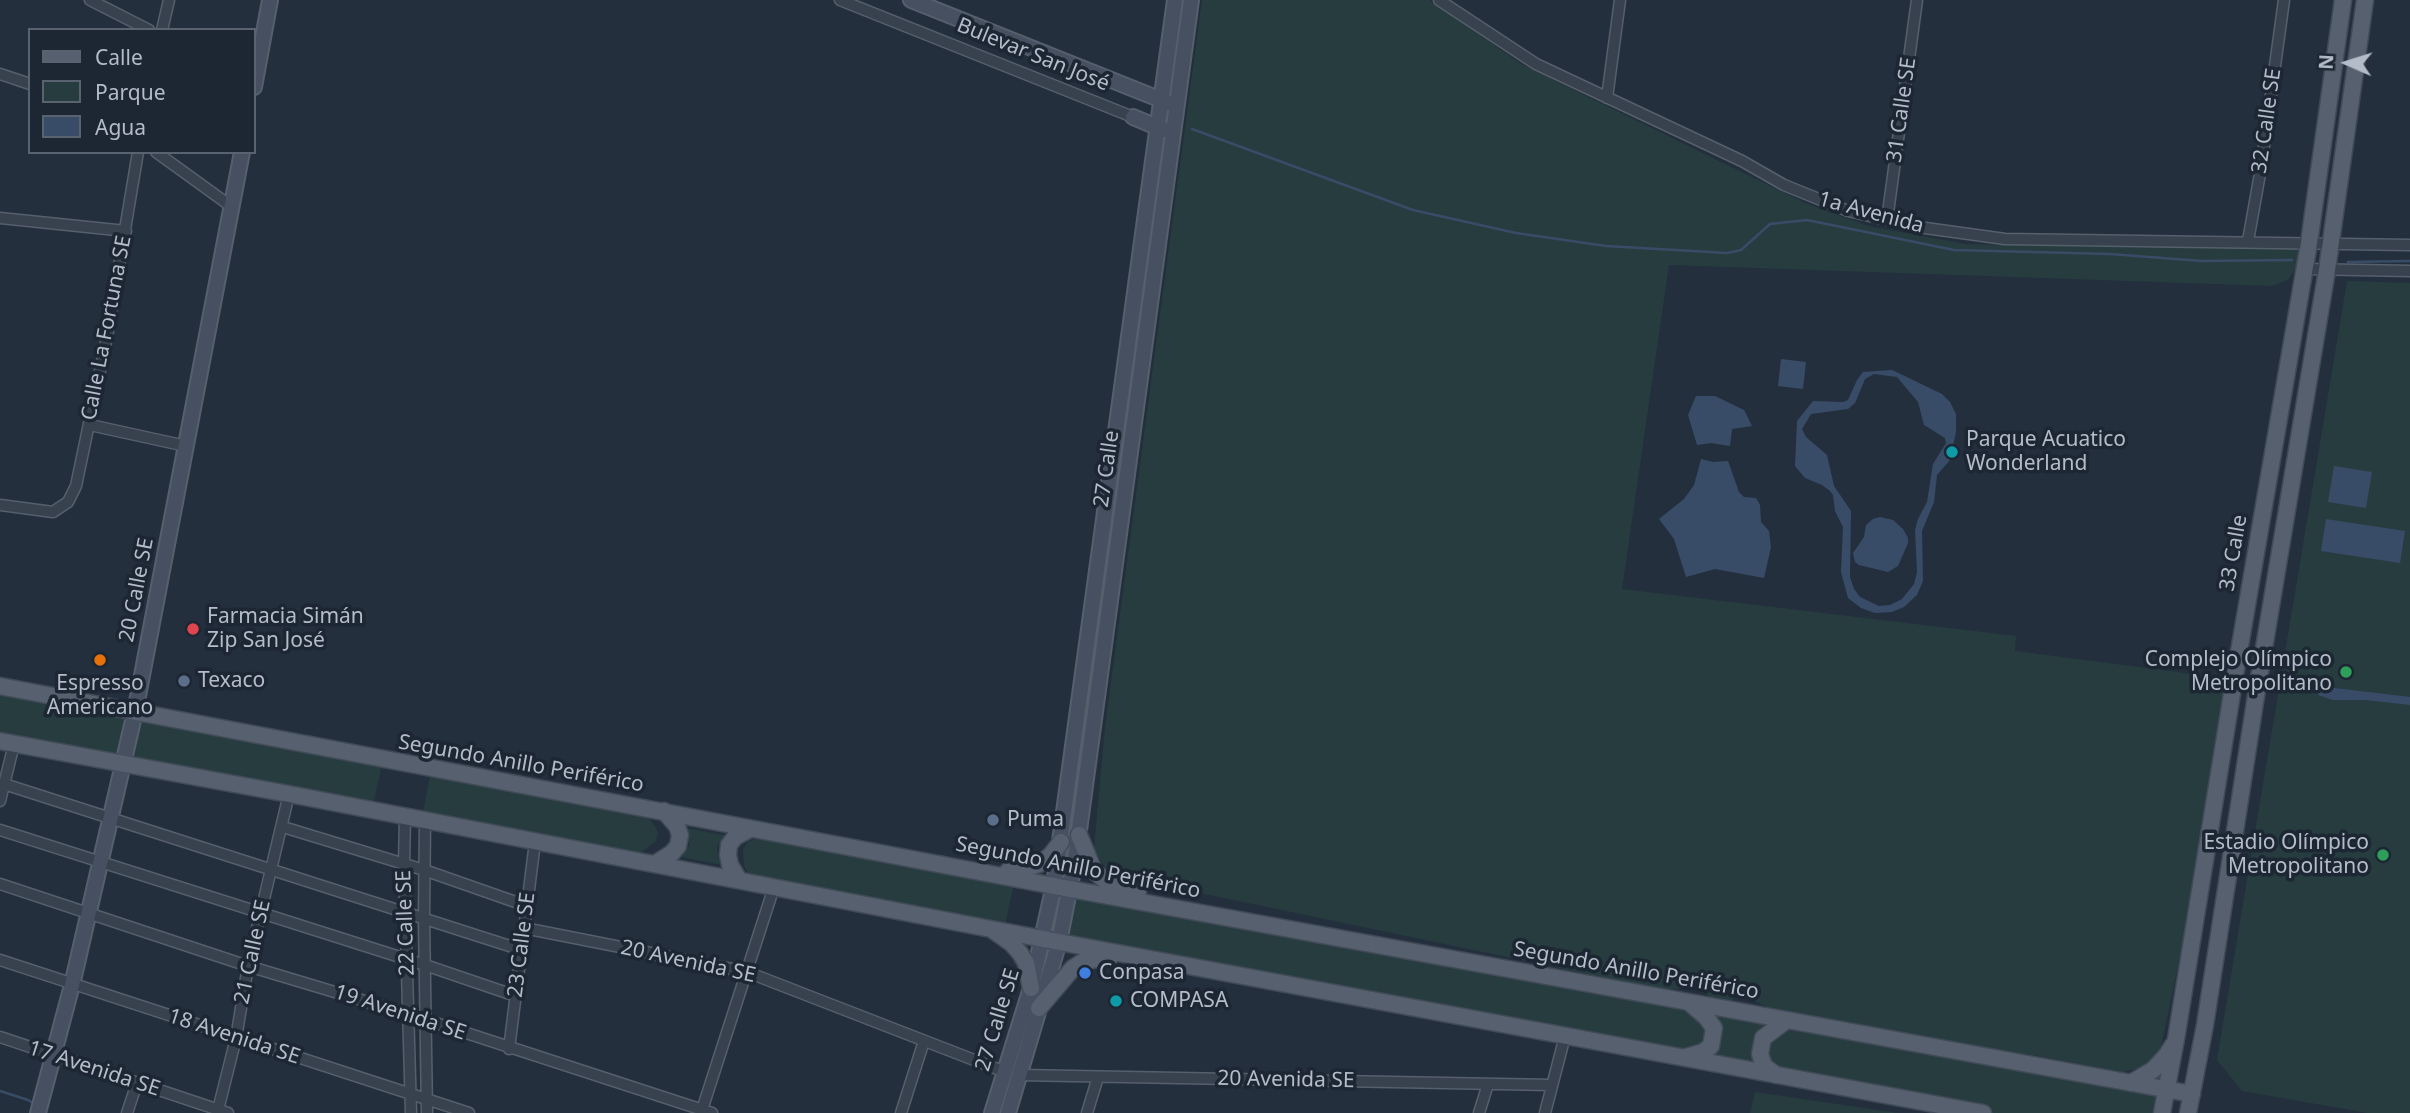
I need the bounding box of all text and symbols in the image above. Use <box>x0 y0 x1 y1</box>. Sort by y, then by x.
street label: Bulevar San José <box>953 13 1113 97</box>
legend <box>28 28 256 154</box>
north arrow <box>2312 28 2382 98</box>
text: Calle <box>95 43 143 71</box>
text: N <box>2313 54 2339 70</box>
street label: 31 Calle SE <box>1882 56 1922 164</box>
street label: 32 Calle SE <box>2247 67 2287 175</box>
text: Parque <box>95 78 165 106</box>
text: Agua <box>95 113 146 141</box>
street label: 1a Avenida <box>1815 187 1927 239</box>
street label: Calle La Fortuna SE <box>77 233 137 423</box>
place label: Parque Acuatico Wonderland <box>1966 427 2126 477</box>
street label: 27 Calle <box>1089 429 1125 509</box>
marker: Parque Acuatico Wonderland <box>1944 444 1960 460</box>
street label: 33 Calle <box>2215 513 2253 593</box>
street label: 20 Calle SE <box>115 536 159 644</box>
place label: Farmacia Simán Zip San José <box>207 604 364 654</box>
marker: Farmacia Simán Zip San José <box>185 621 201 637</box>
place label: Complejo Olímpico Metropolitano <box>2145 647 2332 697</box>
marker: Espresso Americano <box>92 652 108 668</box>
marker: Complejo Olímpico Metropolitano <box>2338 664 2354 680</box>
place label: Texaco <box>198 668 265 694</box>
place label: Espresso Americano <box>47 671 153 721</box>
marker: Texaco <box>176 673 192 689</box>
street label: Segundo Anillo Periférico <box>396 730 646 798</box>
place label: Puma <box>1007 807 1064 833</box>
marker: Puma <box>985 812 1001 828</box>
place label: Estadio Olímpico Metropolitano <box>2203 830 2369 880</box>
street label: Segundo Anillo Periférico <box>954 832 1202 904</box>
marker: Estadio Olímpico Metropolitano <box>2375 847 2391 863</box>
street label: 22 Calle SE <box>392 870 420 976</box>
street label: 23 Calle SE <box>503 891 541 999</box>
street label: 21 Calle SE <box>230 898 276 1006</box>
street label: 20 Avenida SE <box>618 935 758 989</box>
street label: Segundo Anillo Periférico <box>1511 937 1761 1005</box>
place label: Conpasa <box>1099 960 1184 986</box>
marker: Conpasa <box>1077 965 1093 981</box>
street label: 27 Calle SE <box>970 966 1026 1074</box>
street label: 19 Avenida SE <box>331 980 469 1046</box>
place label: COMPASA <box>1130 988 1228 1014</box>
marker: COMPASA <box>1108 993 1124 1009</box>
street label: 18 Avenida SE <box>165 1004 303 1070</box>
street label: 17 Avenida SE <box>25 1036 163 1102</box>
street label: 20 Avenida SE <box>1217 1066 1355 1094</box>

